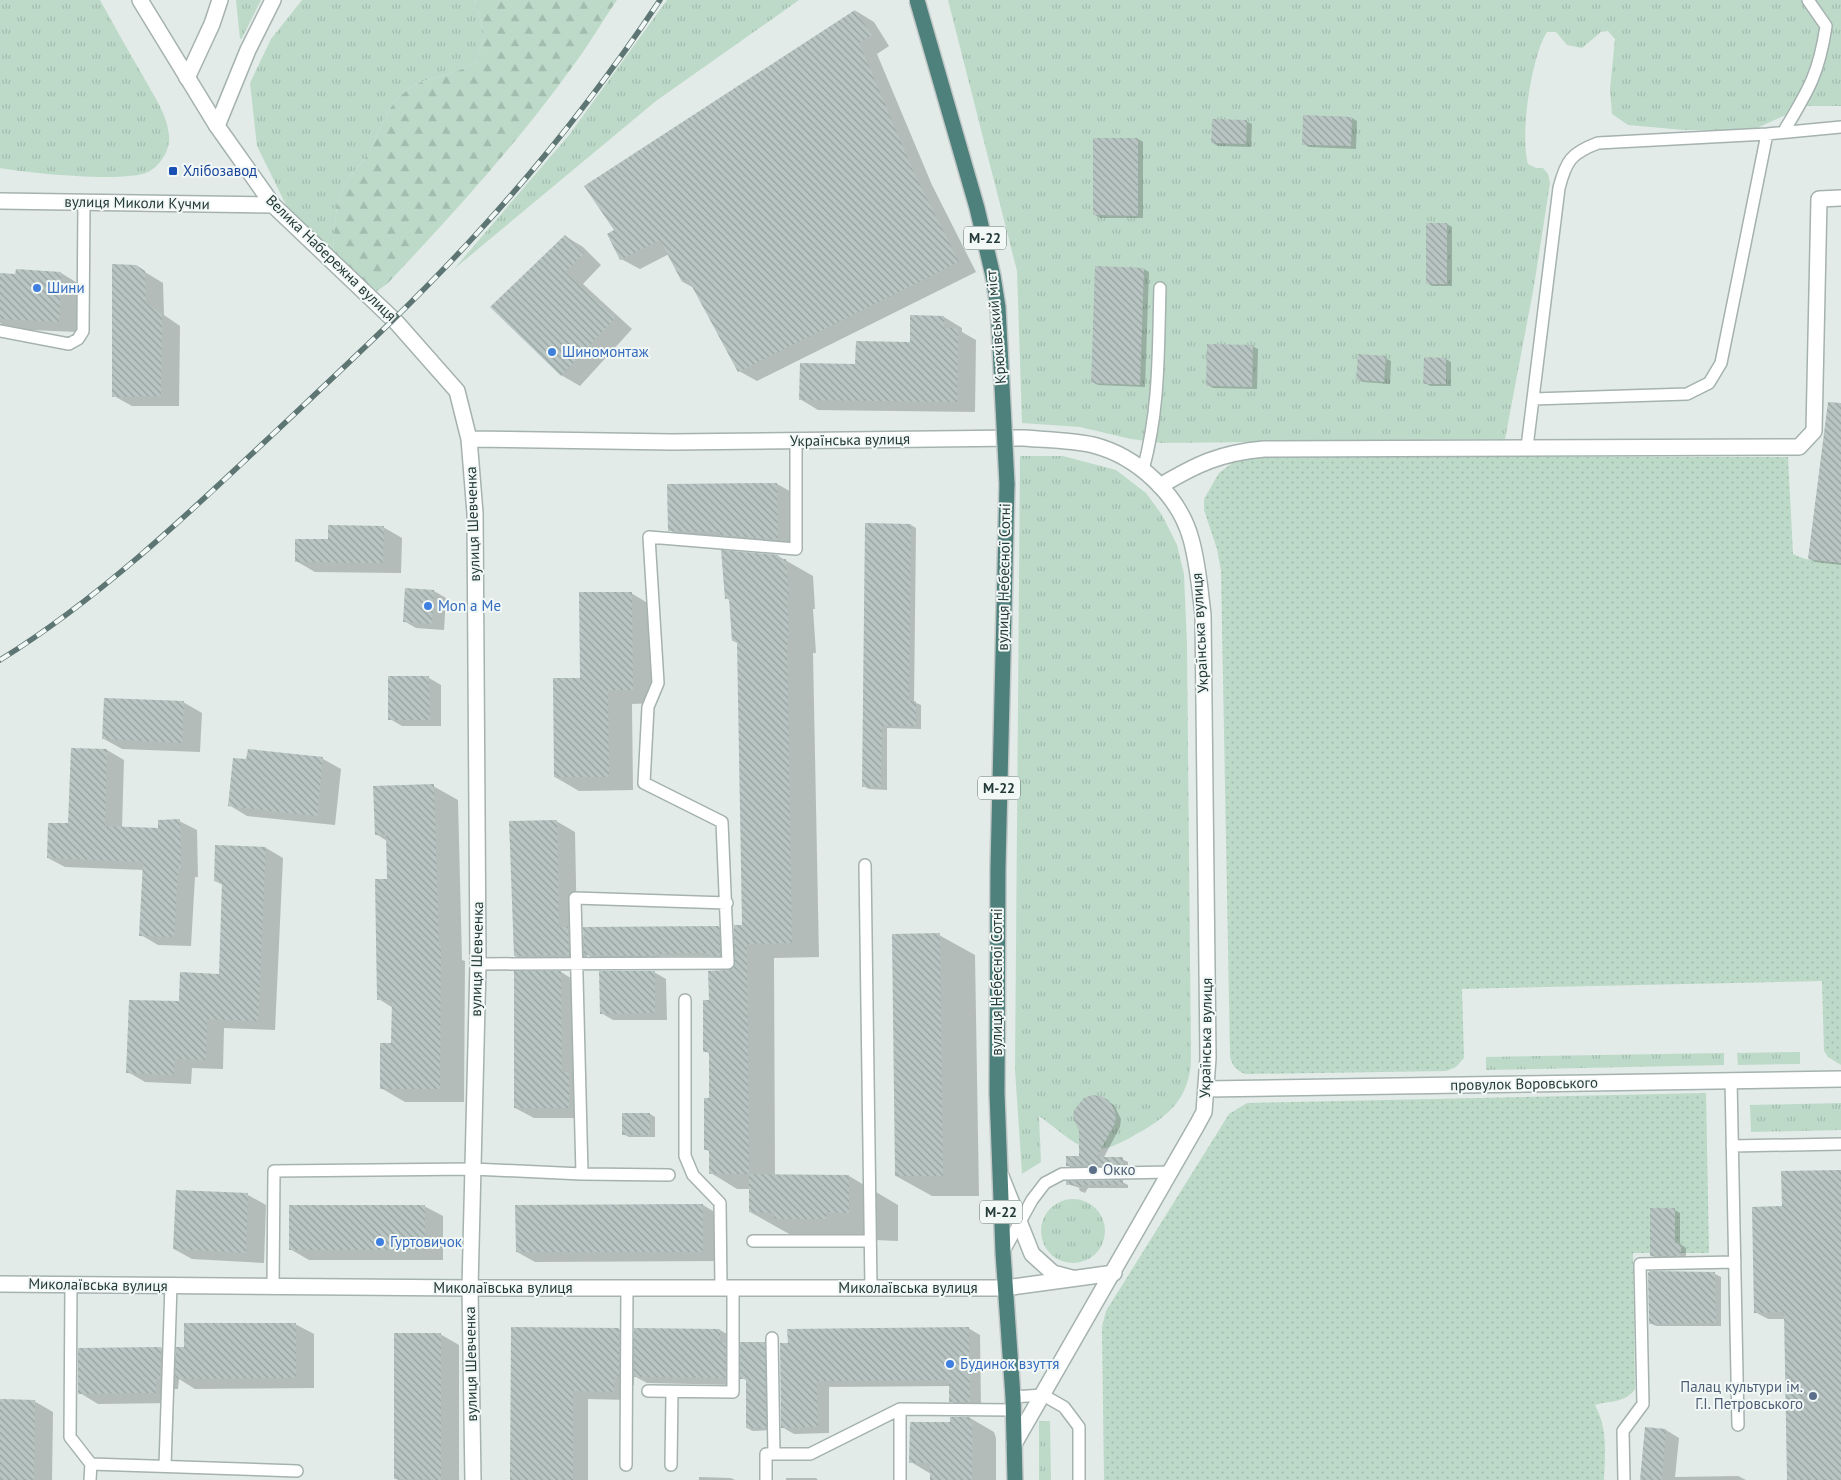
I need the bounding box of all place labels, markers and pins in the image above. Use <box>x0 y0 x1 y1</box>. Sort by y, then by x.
place label: Хлібозавод <box>183 161 257 180</box>
marker: Хлібозавод <box>167 165 179 177</box>
place label: Шини <box>47 278 85 297</box>
marker: Шини <box>31 282 43 294</box>
place label: Шиномонтаж <box>562 342 649 361</box>
marker: Шиномонтаж <box>546 346 558 358</box>
place label: Mon a Me <box>438 596 501 615</box>
marker: Mon a Me <box>422 600 434 612</box>
place label: Окко <box>1103 1160 1135 1179</box>
marker: Окко <box>1087 1164 1099 1176</box>
place label: Гуртовичок <box>390 1232 463 1251</box>
marker: Гуртовичок <box>374 1236 386 1248</box>
place label: Будинок взуття <box>960 1354 1059 1373</box>
marker: Будинок взуття <box>944 1358 956 1370</box>
place label: Палац культури ім. Г.І. Петровського <box>1680 1377 1803 1413</box>
marker: Палац культури ім. Г.І. Петровського <box>1807 1390 1819 1402</box>

